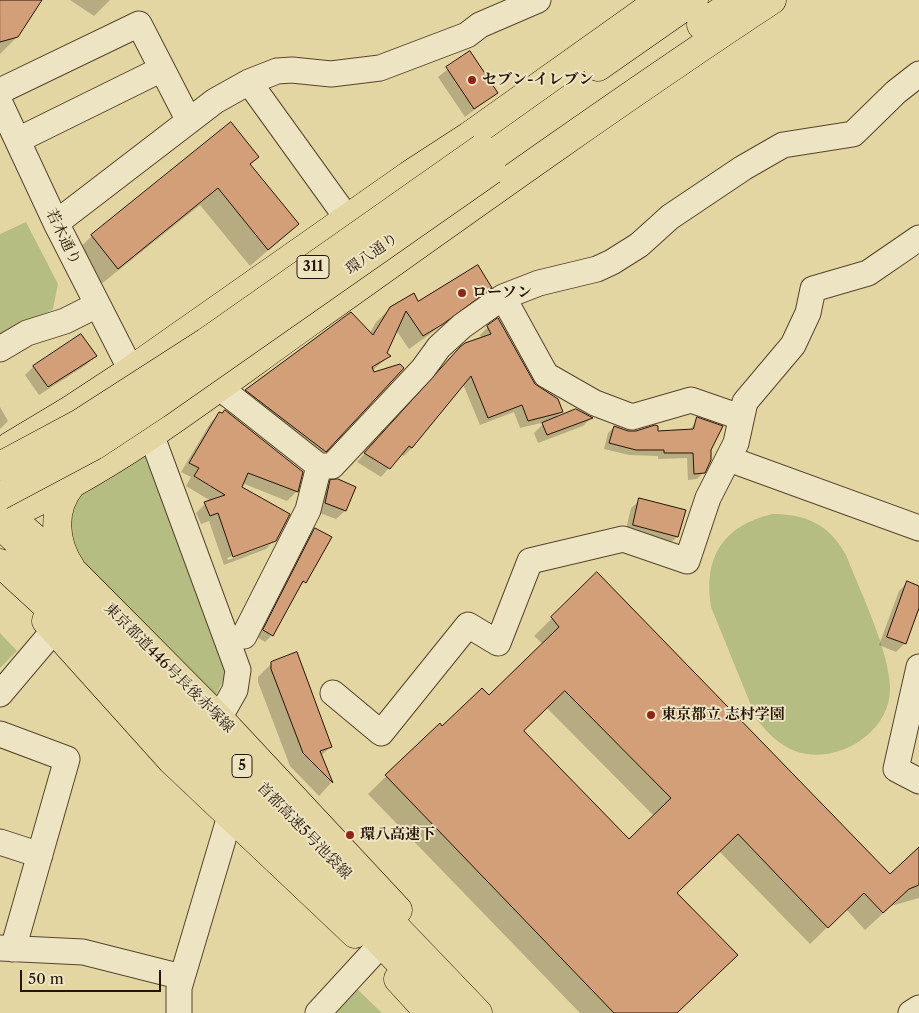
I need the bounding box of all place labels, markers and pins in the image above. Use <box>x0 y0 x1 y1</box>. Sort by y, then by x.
place label: セブン-イレブン <box>482 71 594 89</box>
marker: セブン-イレブン <box>466 74 478 86</box>
place label: ローソン <box>472 284 532 302</box>
marker: ローソン <box>456 287 468 299</box>
place label: 東京都立 志村学園 <box>661 706 785 724</box>
marker: 東京都立 志村学園 <box>645 709 657 721</box>
place label: 環八高速下 <box>360 826 435 844</box>
marker: 環八高速下 <box>344 829 356 841</box>

